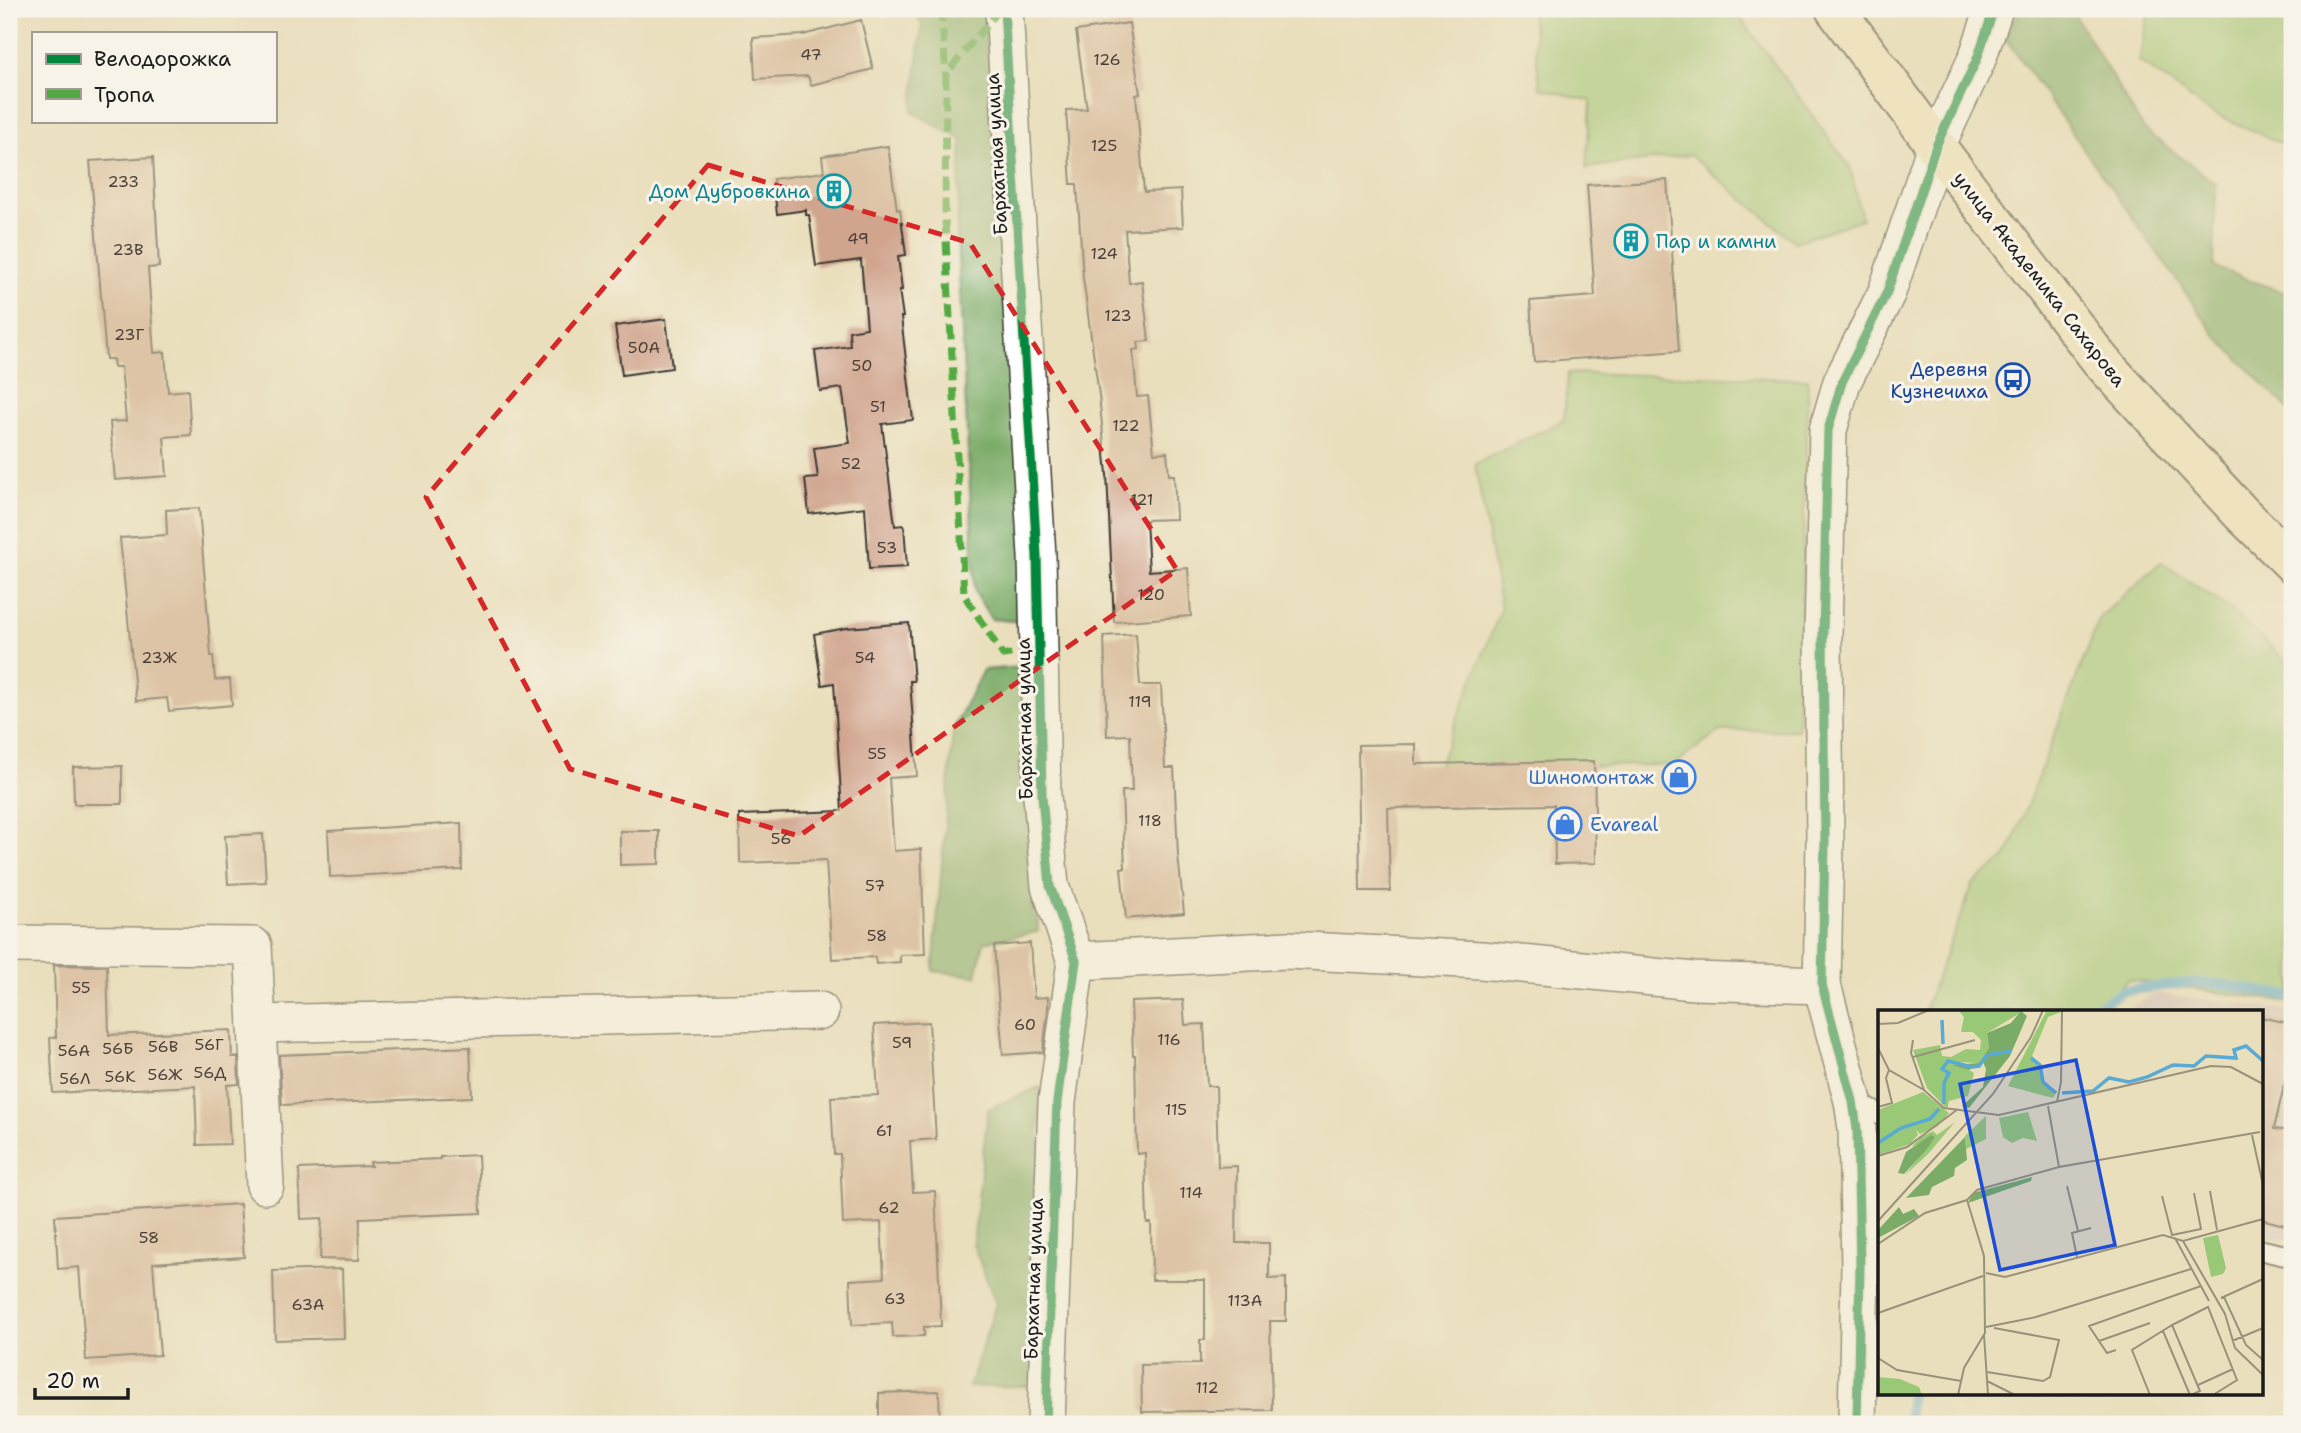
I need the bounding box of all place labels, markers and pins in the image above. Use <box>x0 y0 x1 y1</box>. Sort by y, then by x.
building icon: Дом Дубровкина <box>815 172 853 210</box>
place label: Дом Дубровкина <box>649 179 810 204</box>
building icon: Пар и камни <box>1612 222 1650 260</box>
place label: Пар и камни <box>1656 229 1776 254</box>
place label: Деревня Кузнечиха <box>1891 357 1988 404</box>
bus stop icon: Деревня Кузнечиха <box>1994 361 2032 399</box>
shop icon: Шиномонтаж <box>1660 758 1698 796</box>
place label: Шиномонтаж <box>1529 765 1654 790</box>
shop icon: Evareal <box>1546 805 1584 843</box>
place label: Evareal <box>1590 812 1659 837</box>

